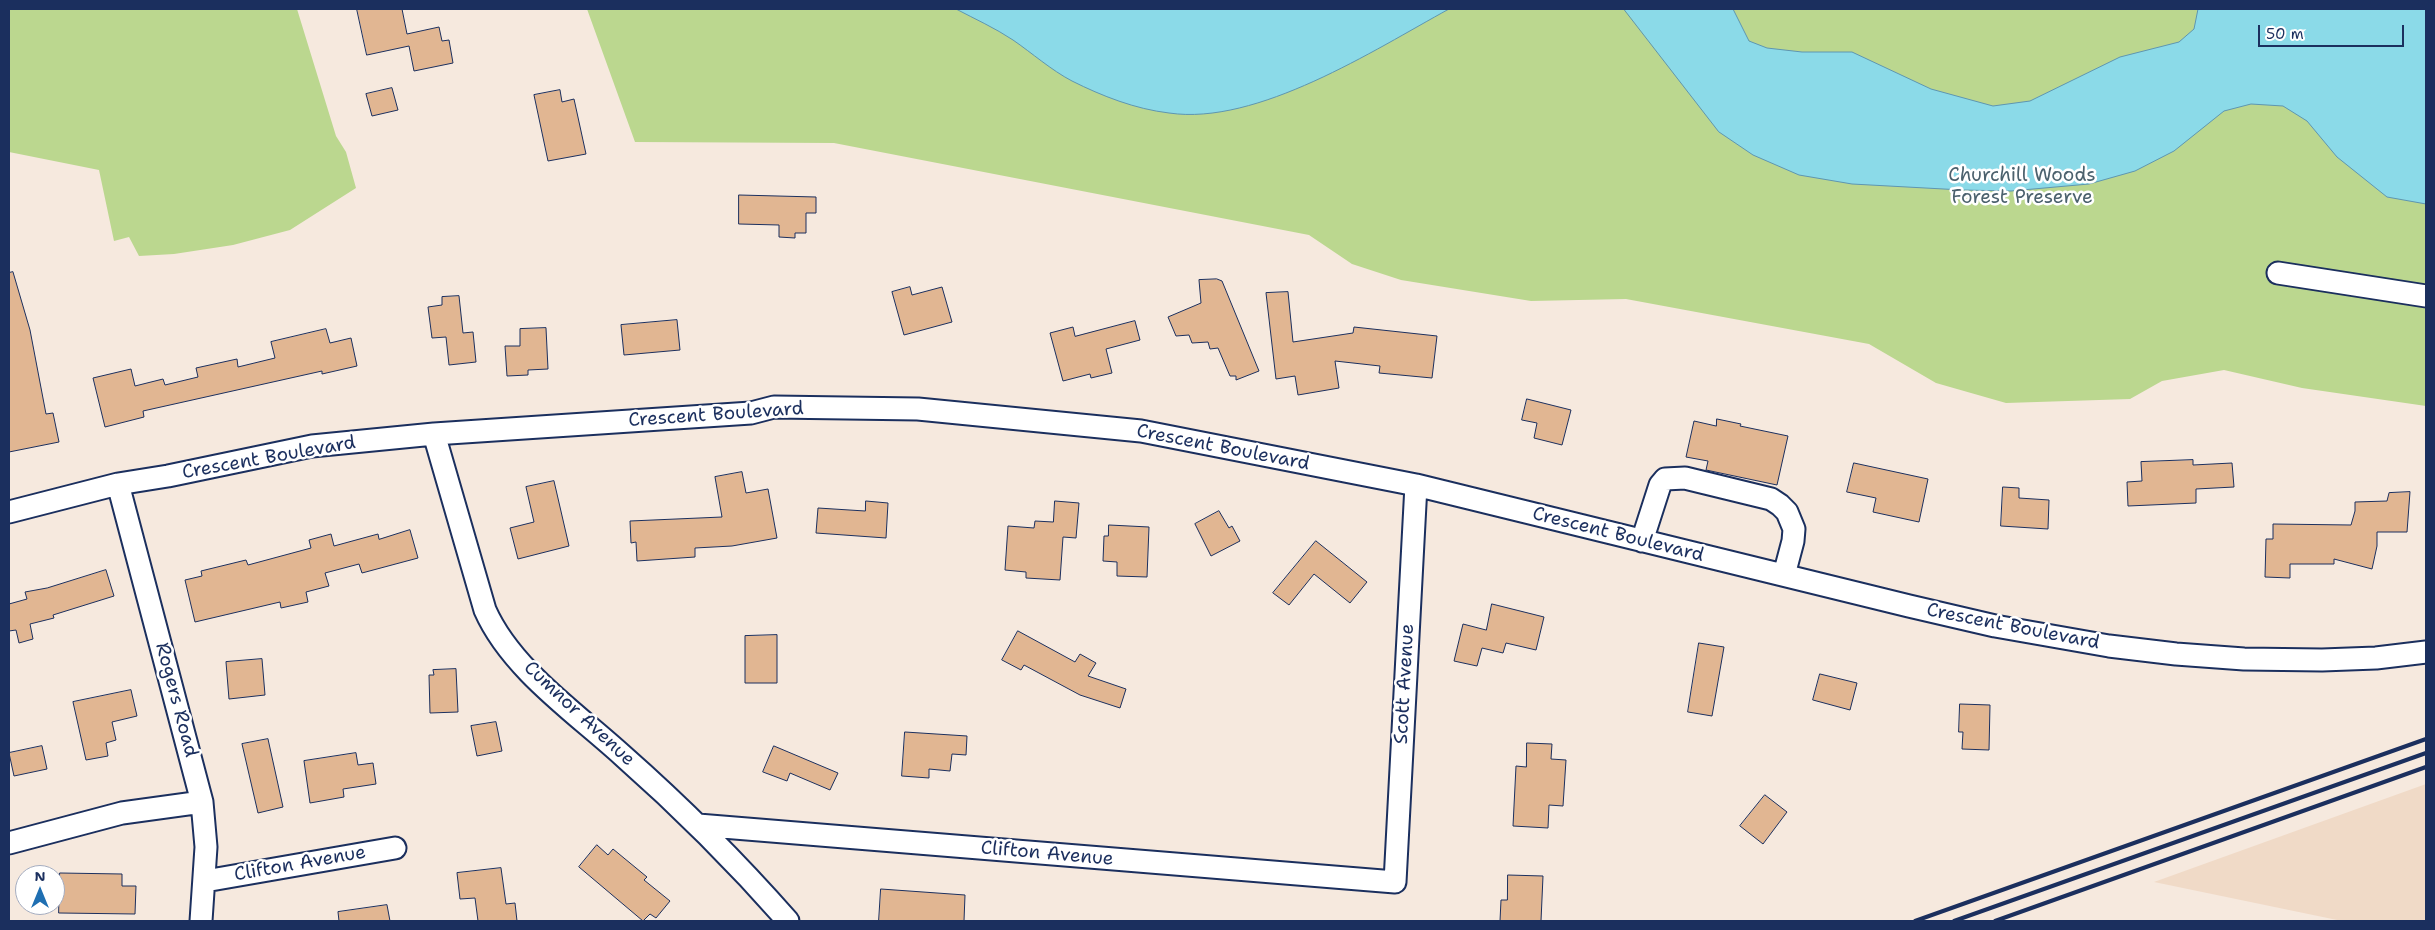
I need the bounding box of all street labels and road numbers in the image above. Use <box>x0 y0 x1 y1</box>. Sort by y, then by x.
street label: Crescent Boulevard <box>628 397 804 433</box>
street label: Crescent Boulevard <box>1135 420 1311 476</box>
street label: Crescent Boulevard <box>180 432 358 484</box>
street label: Crescent Boulevard <box>1530 503 1706 567</box>
street label: Crescent Boulevard <box>1925 599 2101 655</box>
street label: Scott Avenue <box>1390 623 1420 745</box>
street label: Rogers Road <box>150 640 202 760</box>
street label: Cumnor Avenue <box>519 657 639 771</box>
street label: Clifton Avenue <box>980 837 1114 871</box>
street label: Clifton Avenue <box>232 841 368 887</box>

